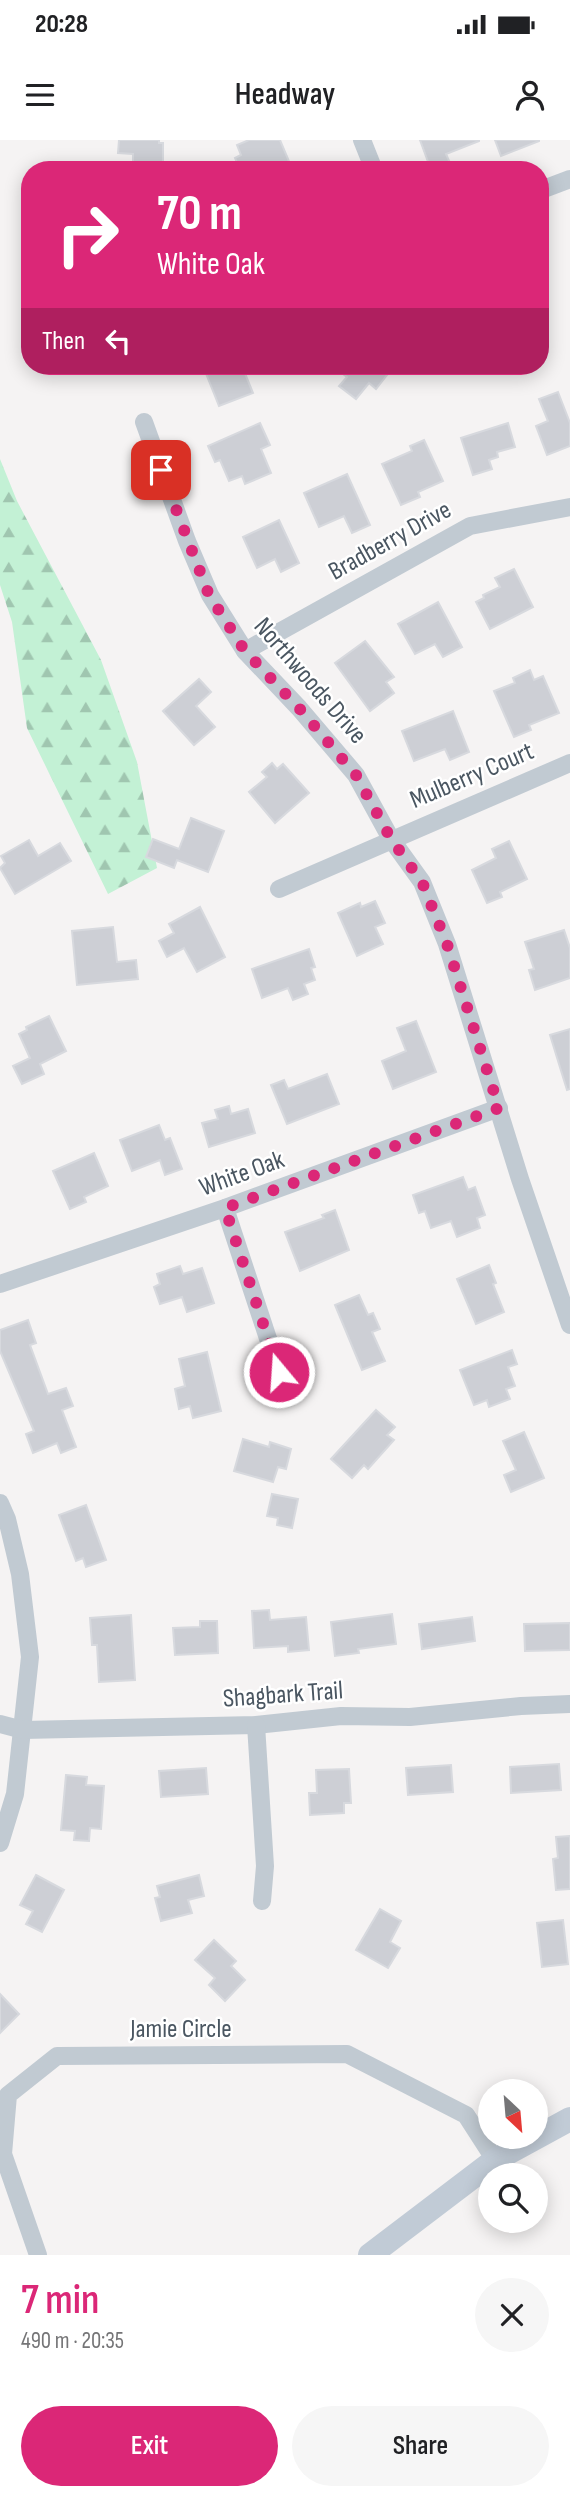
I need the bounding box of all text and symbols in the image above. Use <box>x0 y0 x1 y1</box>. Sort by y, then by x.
text: 20:28 <box>35 9 88 40</box>
text: Headway <box>235 75 335 114</box>
icon: menu <box>21 76 59 114</box>
icon: person <box>511 76 549 114</box>
text: 70 m <box>157 185 242 244</box>
icon: right <box>42 189 133 280</box>
text: White Oak <box>157 245 265 284</box>
icon: left <box>99 322 137 360</box>
text: Then <box>42 326 85 357</box>
pin <box>131 440 191 500</box>
icon: arrive <box>142 451 180 489</box>
street label: Bradberry Drive <box>323 495 457 587</box>
street label: Northwoods Drive <box>247 612 373 750</box>
street label: Mulberry Court <box>405 736 539 816</box>
street label: White Oak <box>195 1144 289 1204</box>
position arrow <box>242 1335 316 1409</box>
street label: Shagbark Trail <box>222 1675 344 1715</box>
street label: Jamie Circle <box>129 2014 232 2045</box>
north arrow <box>478 2079 548 2149</box>
map controls <box>478 2079 548 2233</box>
button: search <box>478 2163 548 2233</box>
text: 7 min <box>21 2275 99 2326</box>
button: close <box>475 2278 549 2352</box>
text: 490 m · 20:35 <box>21 2327 124 2355</box>
button: Exit <box>21 2406 278 2486</box>
button: Share <box>292 2406 549 2486</box>

